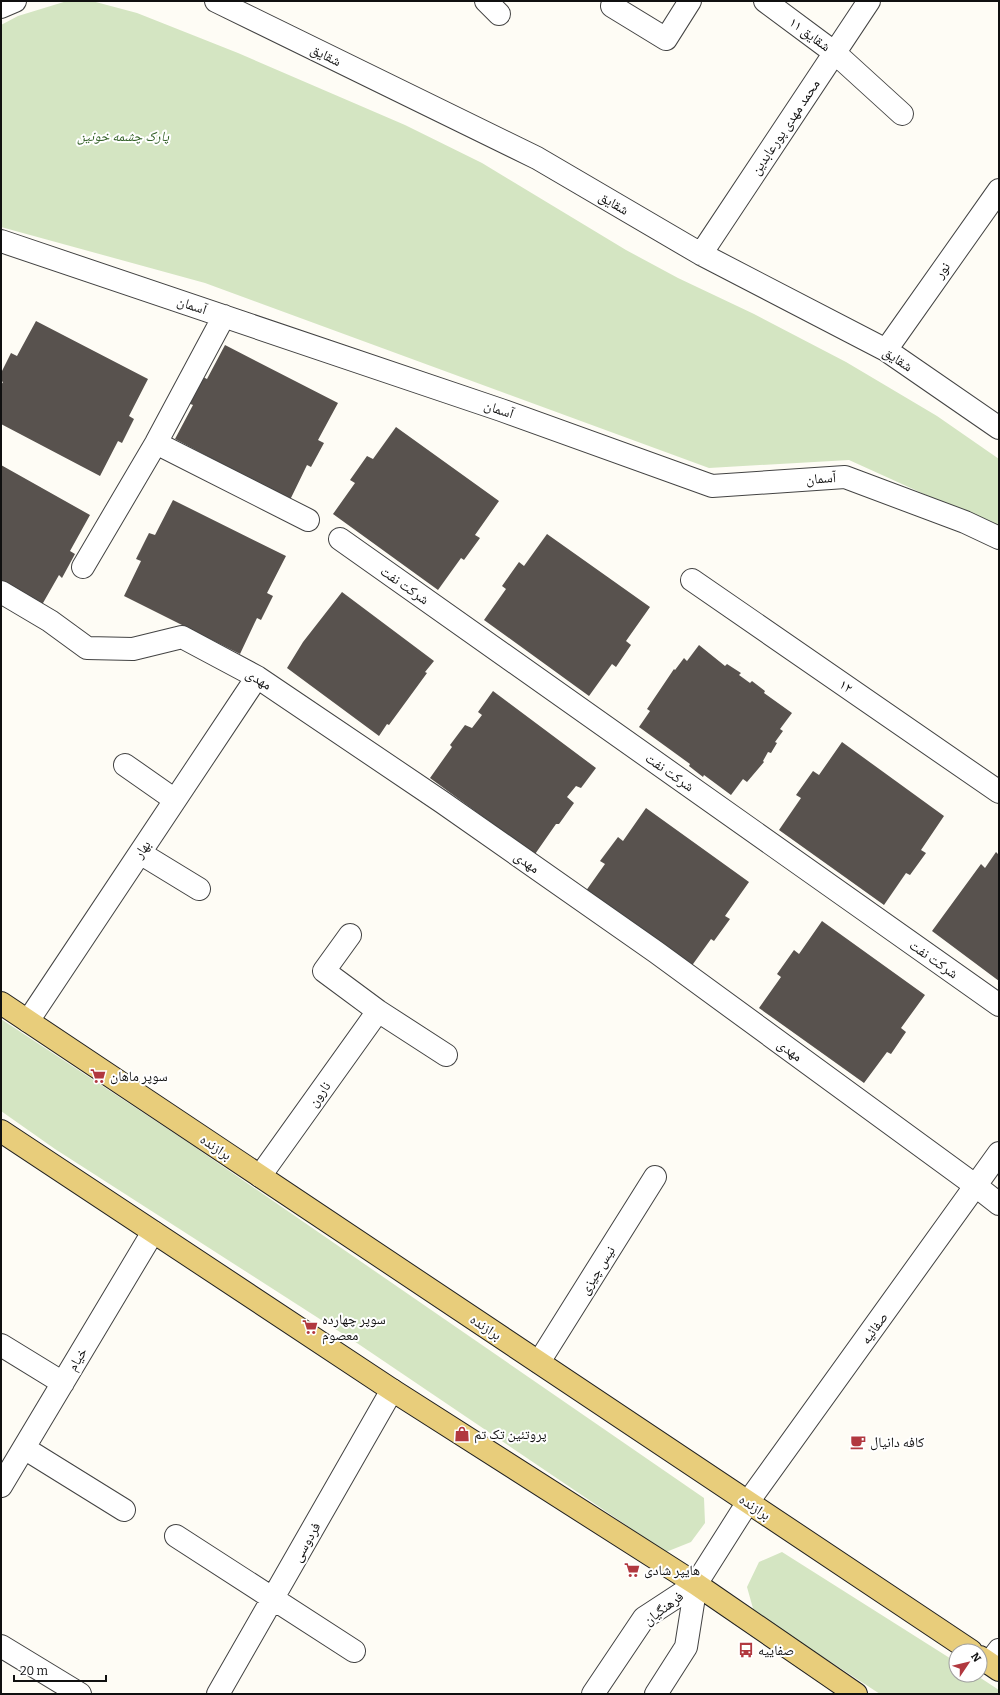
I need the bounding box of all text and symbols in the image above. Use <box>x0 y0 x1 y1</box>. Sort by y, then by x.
street label: شقایق ۱۱ <box>785 14 834 56</box>
street label: شقایق <box>307 41 344 71</box>
street label: محمد مهدی پورعابدین <box>747 76 824 178</box>
park label: پارک چشمه خونین <box>77 128 169 145</box>
street label: شقایق <box>595 188 632 220</box>
street label: نور <box>930 259 954 282</box>
street label: آسمان <box>175 293 209 319</box>
street label: شقایق <box>879 344 916 376</box>
street label: آسمان <box>482 397 516 423</box>
street label: آسمان <box>805 469 837 488</box>
street label: شرکت نفت <box>377 562 432 608</box>
street label: مهدی <box>243 665 275 694</box>
street label: ۱۲ <box>836 676 856 697</box>
street label: شرکت نفت <box>642 749 697 795</box>
street label: بهار <box>130 837 155 862</box>
street label: مهدی <box>511 848 543 877</box>
street label: شرکت نفت <box>906 936 961 982</box>
street label: مهدی <box>774 1036 806 1065</box>
supermarket icon: سوپر ماهان <box>89 1067 107 1085</box>
place label: سوپر ماهان <box>110 1068 168 1085</box>
street label: نارون <box>304 1078 334 1110</box>
street label: برازنده <box>197 1131 235 1164</box>
street label: نیس چیزی <box>576 1243 619 1298</box>
street label: صفائیه <box>857 1309 892 1348</box>
place label: سوپر چهارده معصوم <box>322 1311 386 1345</box>
street label: برازنده <box>467 1311 505 1344</box>
supermarket icon: سوپر چهارده معصوم <box>301 1318 319 1336</box>
street label: خیام <box>64 1344 92 1375</box>
shop icon: پروتئین تک تم <box>453 1425 471 1443</box>
place label: پروتئین تک تم <box>474 1426 547 1444</box>
cafe icon: کافه دانیال <box>849 1433 867 1451</box>
place label: کافه دانیال <box>870 1434 924 1451</box>
street label: برازنده <box>736 1491 774 1524</box>
street label: فردوسی <box>288 1519 325 1565</box>
supermarket icon: هایپر شادی <box>623 1561 641 1579</box>
place label: هایپر شادی <box>644 1562 700 1579</box>
street label: فرهنگیان <box>640 1588 687 1629</box>
bus stop icon: صفاییه <box>737 1641 755 1659</box>
place label: صفاییه <box>758 1642 794 1659</box>
north arrow <box>948 1643 988 1683</box>
text: N <box>968 1650 984 1665</box>
scale bar <box>14 1657 106 1683</box>
text: 20 m <box>20 1664 49 1678</box>

